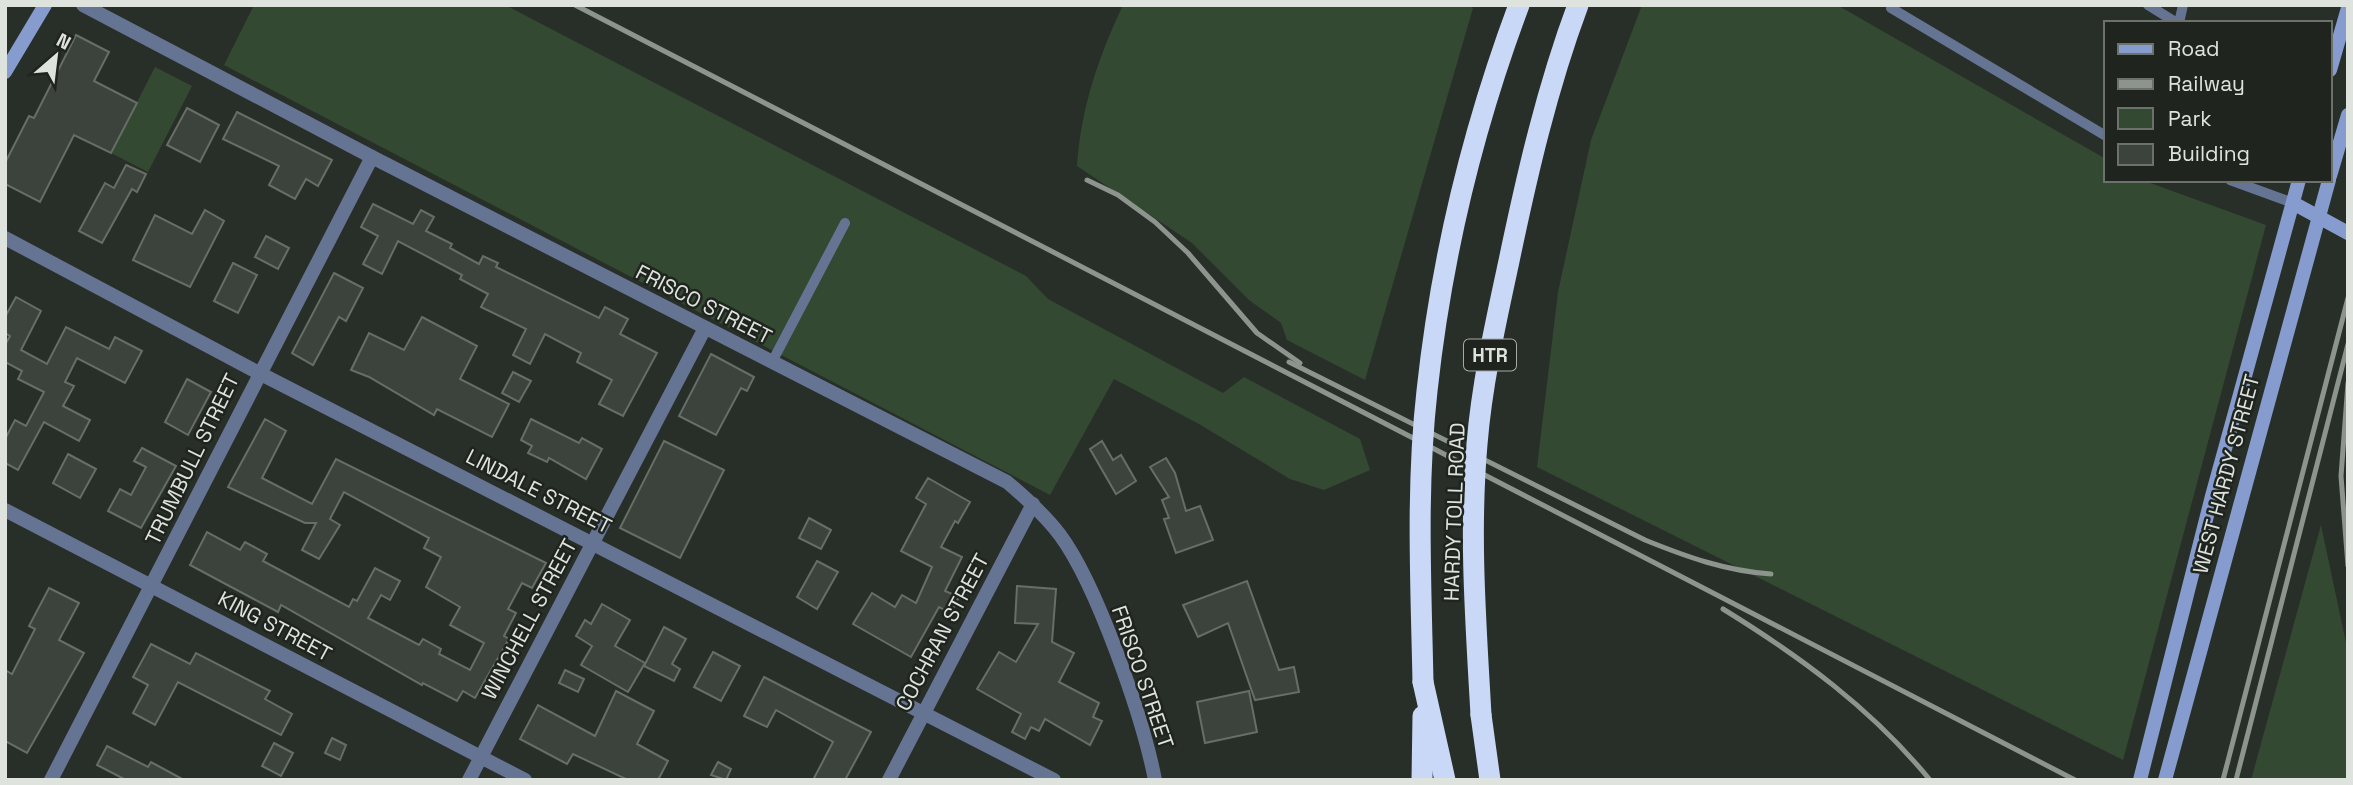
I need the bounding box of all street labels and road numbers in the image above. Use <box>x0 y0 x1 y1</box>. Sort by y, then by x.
street label: FRISCO STREET <box>631 258 777 350</box>
road number: HTR <box>1464 340 1516 370</box>
street label: TRUMBULL STREET <box>139 369 245 549</box>
street label: WEST HARDY STREET <box>2186 371 2266 577</box>
street label: HARDY TOLL ROAD <box>1437 422 1471 602</box>
street label: LINDALE STREET <box>462 443 616 539</box>
street label: WINCHELL STREET <box>475 534 583 704</box>
street label: COCHRAN STREET <box>889 549 995 715</box>
street label: KING STREET <box>213 585 337 667</box>
street label: FRISCO STREET <box>1106 602 1180 752</box>

